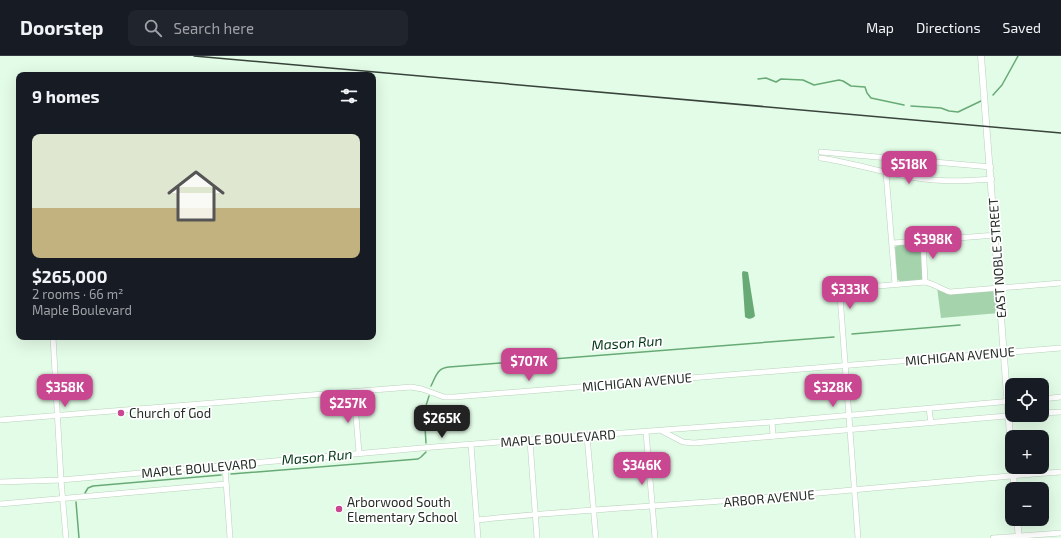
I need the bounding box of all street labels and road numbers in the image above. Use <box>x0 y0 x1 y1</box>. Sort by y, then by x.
street label: EAST NOBLE STREET <box>985 197 1009 319</box>
street label: MICHIGAN AVENUE <box>904 343 1016 369</box>
street label: MICHIGAN AVENUE <box>581 369 693 395</box>
street label: MAPLE BOULEVARD <box>500 426 616 450</box>
street label: MAPLE BOULEVARD <box>141 455 257 481</box>
street label: ARBOR AVENUE <box>723 486 815 510</box>

